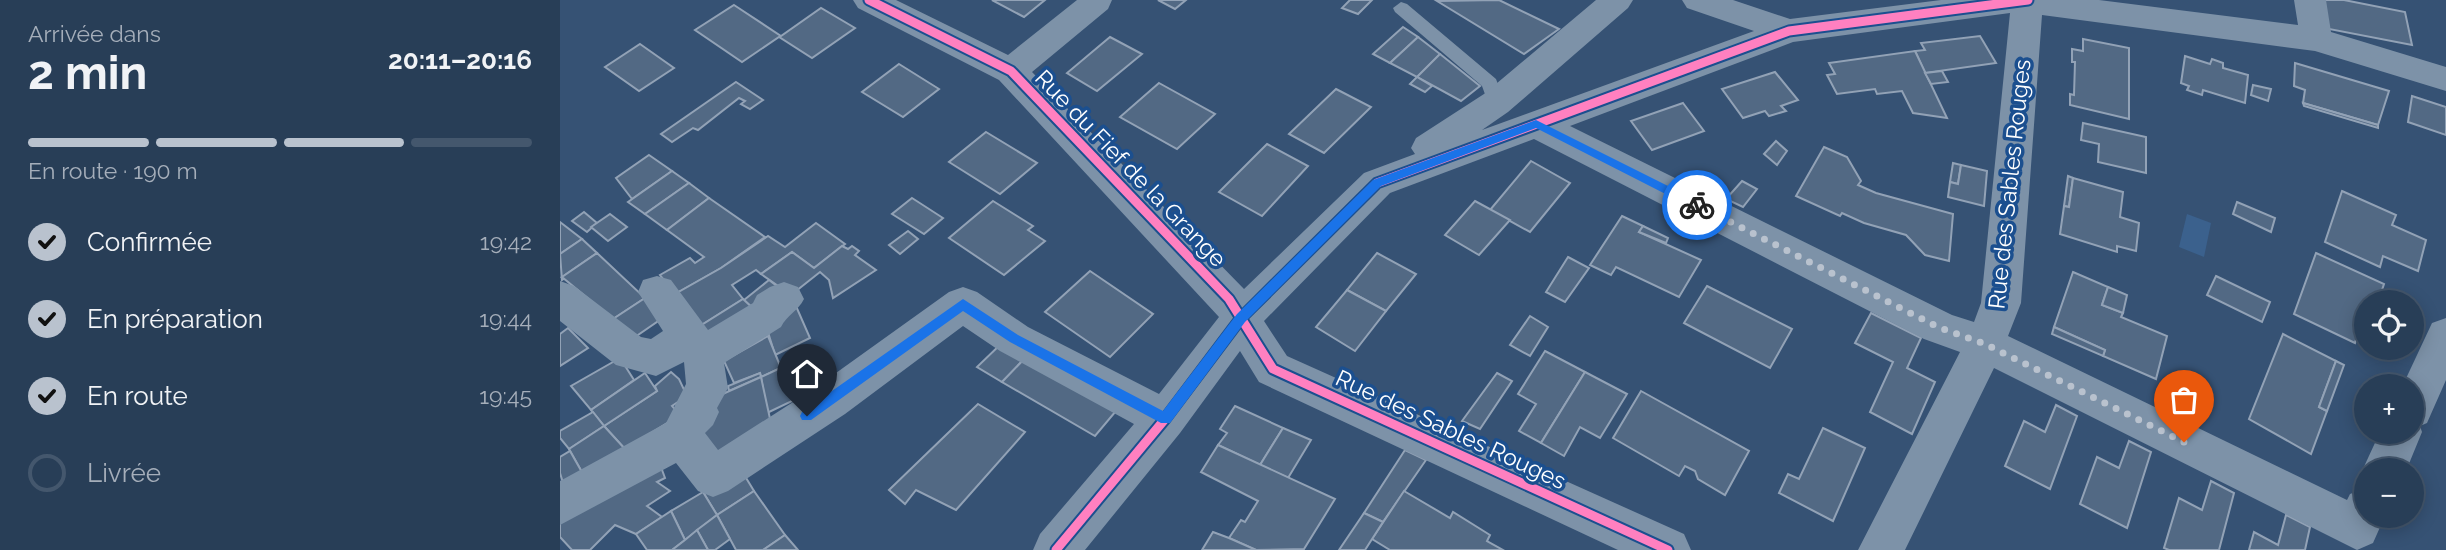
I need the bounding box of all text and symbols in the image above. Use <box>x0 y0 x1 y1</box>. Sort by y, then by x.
text: Arrivée dans <box>28 20 161 47</box>
text: 20:11–20:16 <box>388 45 532 75</box>
text: 2 min <box>28 46 147 100</box>
street label: Rue des Sables Rouges <box>1982 58 2036 310</box>
street label: Rue du Fief de la Grange <box>1030 64 1232 272</box>
text: En route · 190 m <box>28 157 198 184</box>
courier <box>1662 170 1732 240</box>
icon: bike <box>1678 186 1716 224</box>
icon: check <box>28 223 66 261</box>
text: Confirmée <box>87 227 212 257</box>
text: 19:42 <box>480 228 532 255</box>
map controls <box>2354 290 2424 528</box>
button: locate <box>2354 290 2424 360</box>
icon: check <box>28 300 66 338</box>
text: En préparation <box>87 304 263 334</box>
text: 19:44 <box>479 305 532 332</box>
pin <box>777 344 837 416</box>
icon: home <box>788 355 826 393</box>
street label: Rue des Sables Rouges <box>1332 364 1570 494</box>
pin <box>2154 370 2214 442</box>
button: + <box>2354 374 2424 444</box>
icon: check <box>28 377 66 415</box>
text: En route <box>87 381 188 411</box>
icon: bag <box>2165 381 2203 419</box>
text: 19:45 <box>479 382 532 409</box>
text: Livrée <box>87 458 161 488</box>
button: − <box>2354 458 2424 528</box>

